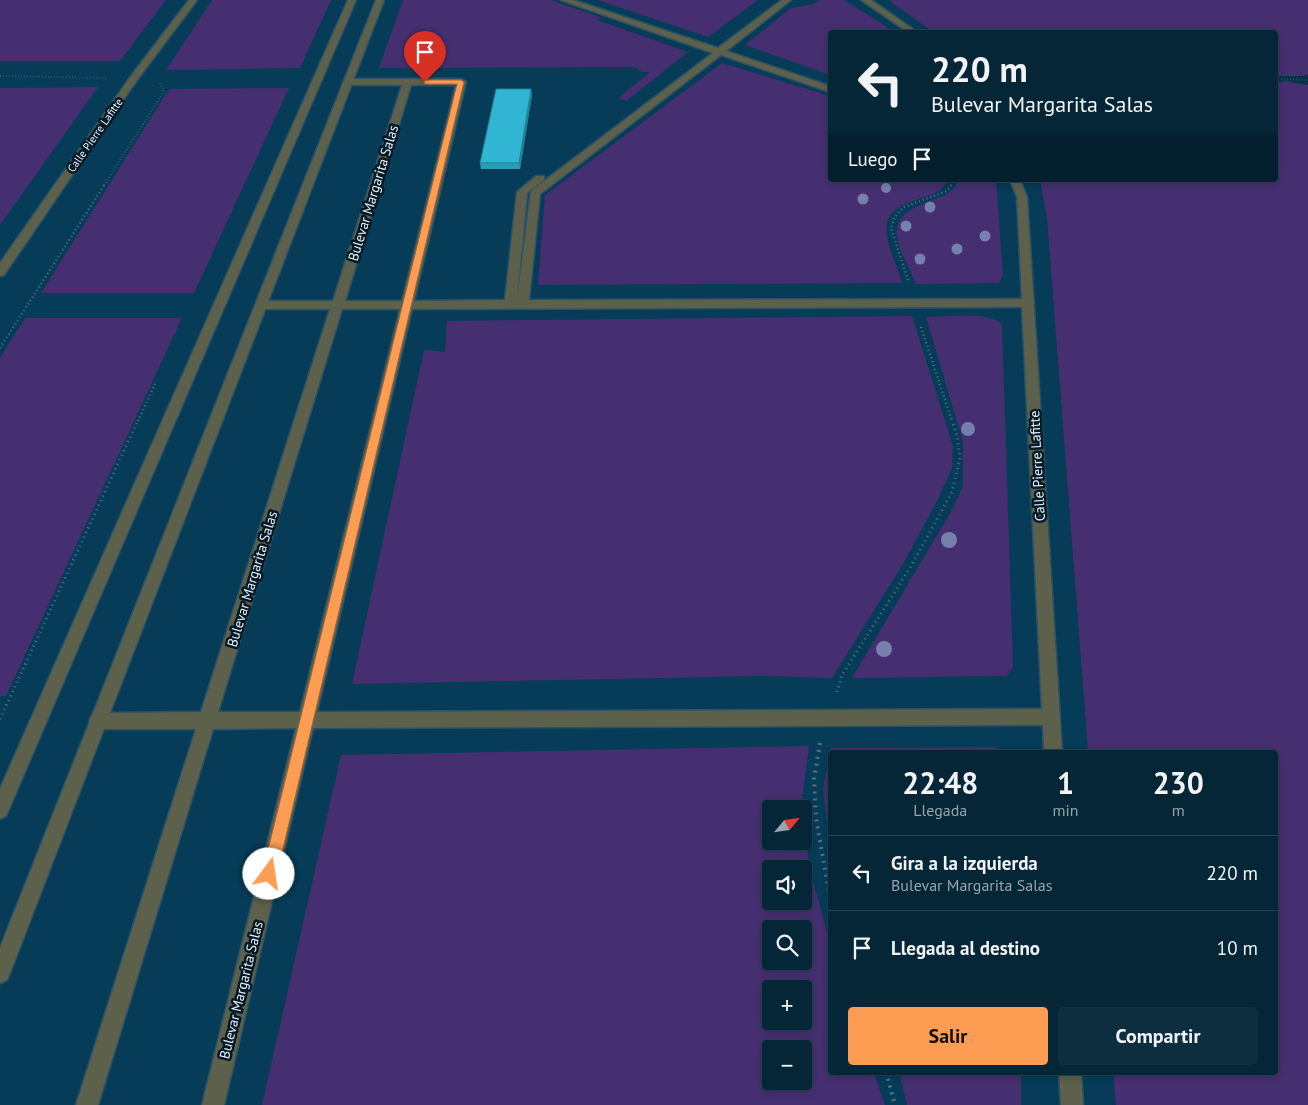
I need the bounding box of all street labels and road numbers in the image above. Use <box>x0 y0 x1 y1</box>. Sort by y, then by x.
street label: Calle Pierre Lafitte <box>64 95 126 175</box>
street label: Bulevar Margarita Salas <box>344 123 402 263</box>
street label: Calle Pierre Lafitte <box>1025 410 1049 522</box>
street label: Bulevar Margarita Salas <box>223 509 281 649</box>
street label: Bulevar Margarita Salas <box>215 919 267 1061</box>

